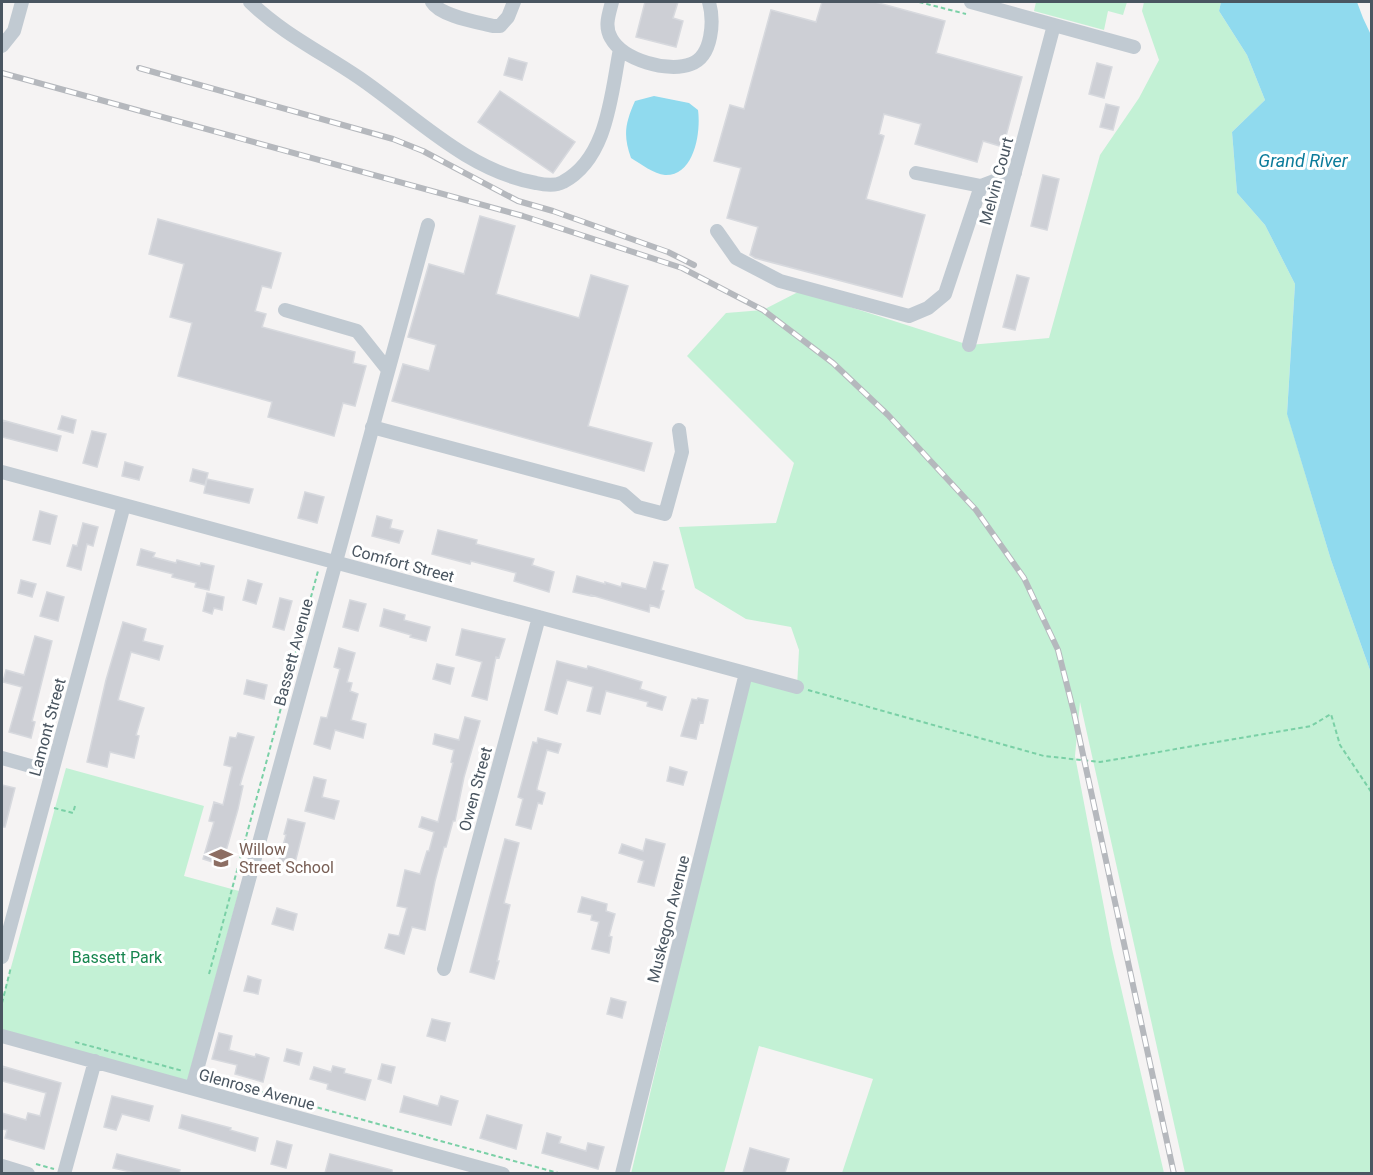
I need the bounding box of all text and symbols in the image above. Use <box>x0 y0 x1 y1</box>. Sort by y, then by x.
street label: Melvin Court <box>976 135 1017 227</box>
water label: Grand River <box>1258 150 1349 171</box>
street label: Comfort Street <box>349 541 456 586</box>
street label: Bassett Avenue <box>270 596 317 708</box>
street label: Lamont Street <box>25 676 70 778</box>
street label: Owen Street <box>455 745 496 833</box>
place label: Willow Street School <box>239 840 334 877</box>
school or university icon: Willow Street School <box>208 845 234 871</box>
street label: Muskegon Avenue <box>643 853 694 985</box>
park label: Bassett Park <box>72 948 163 967</box>
street label: Glenrose Avenue <box>197 1065 317 1114</box>

